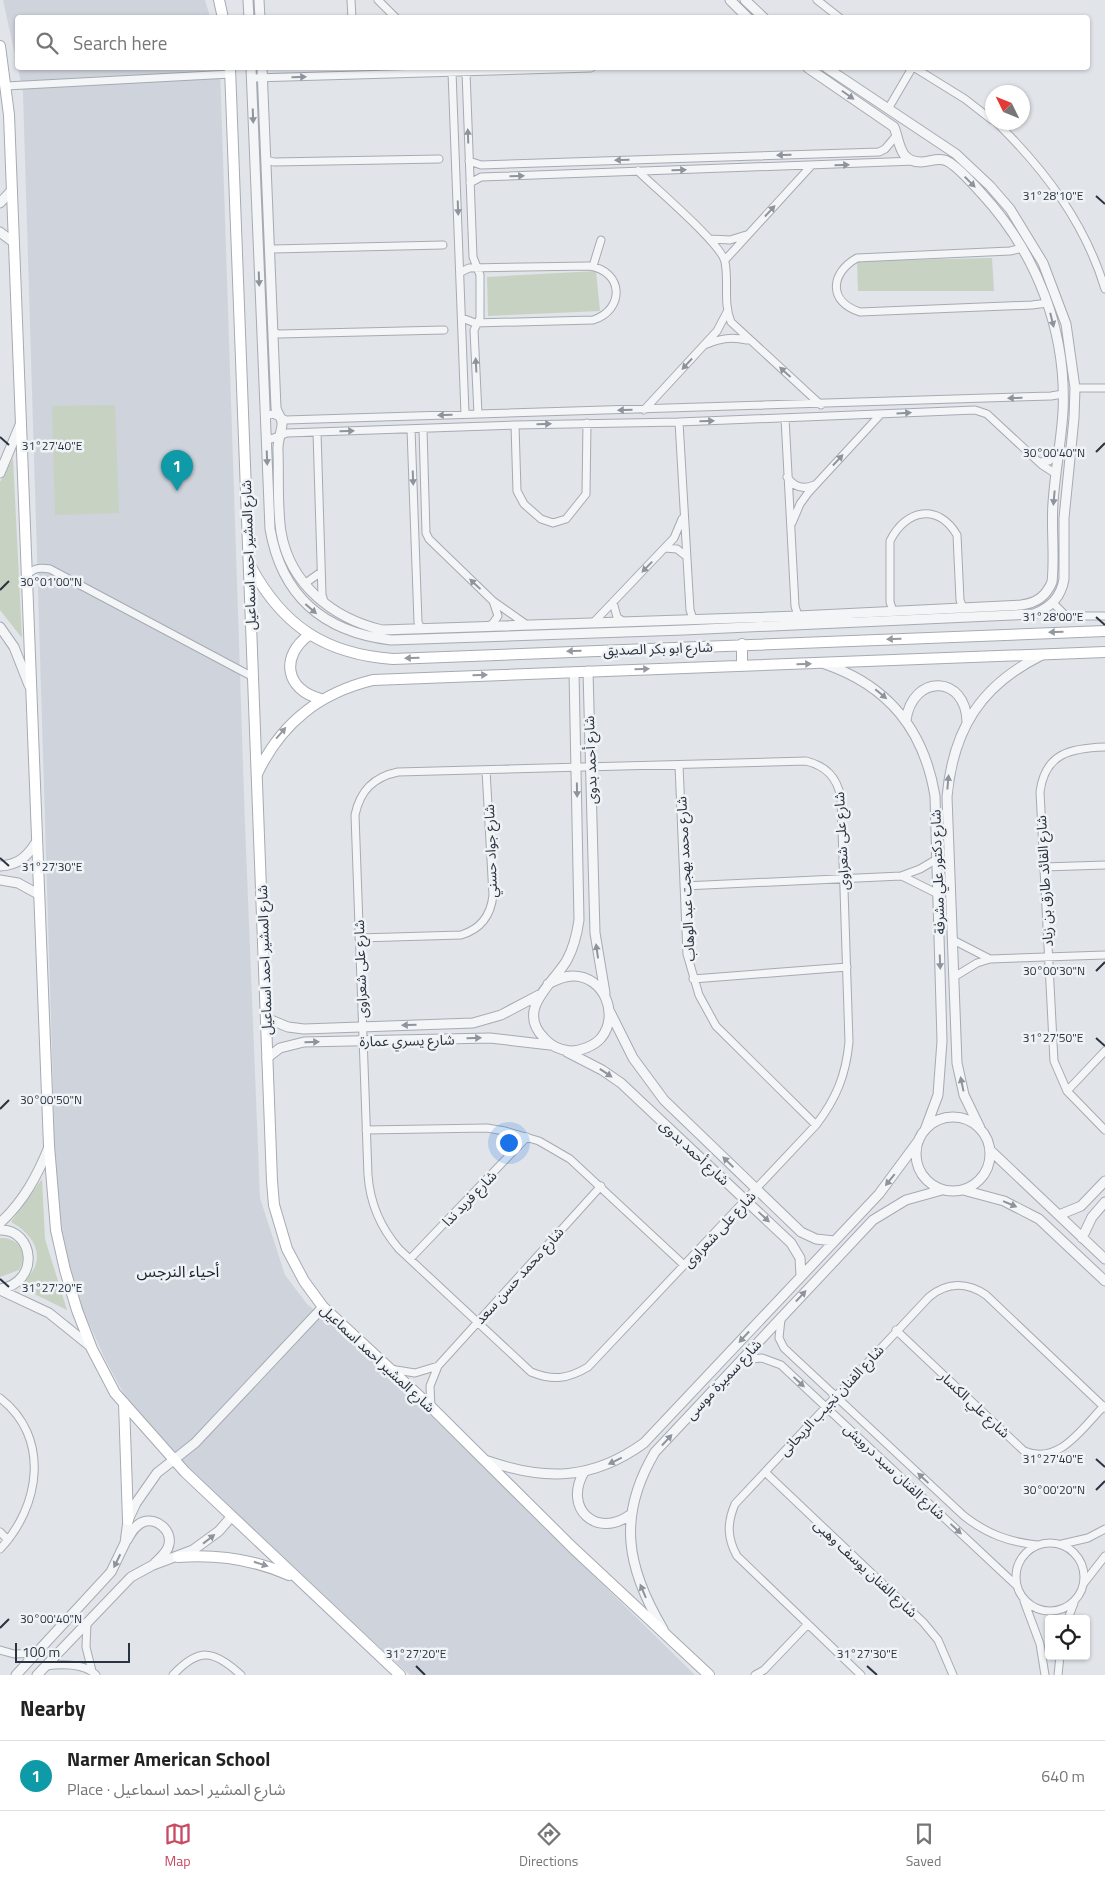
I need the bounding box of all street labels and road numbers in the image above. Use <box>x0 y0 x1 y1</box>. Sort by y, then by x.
street label: شارع المشير احمد اسماعيل <box>235 479 262 630</box>
street label: شارع ابو بكر الصديق <box>603 636 713 661</box>
street label: شارع أحمد بدوى <box>578 715 603 805</box>
street label: شارع على شعراوى <box>828 791 855 891</box>
street label: شارع محمد بهجت عبد الوهاب <box>670 796 701 962</box>
street label: شارع جواد حسني <box>478 804 503 898</box>
street label: شارع دكتور علي مشرفة <box>924 809 951 935</box>
street label: شارع القائد طارق بن زياد <box>1030 815 1059 947</box>
street label: شارع المشير احمد اسماعيل <box>251 884 278 1035</box>
street label: شارع على شعراوى <box>348 919 373 1019</box>
street label: شارع يسري عمارة <box>359 1029 455 1053</box>
street label: شارع أحمد بدوى <box>655 1114 735 1191</box>
street label: شارع فريد ندا <box>437 1165 502 1232</box>
street label: شارع على شعراوى <box>678 1186 761 1273</box>
street label: شارع محمد حسن سعد <box>470 1222 569 1329</box>
street label: شارع المشير احمد اسماعيل <box>315 1299 440 1418</box>
street label: شارع سميرة موسى <box>680 1334 767 1425</box>
street label: شارع الفنان نجيب الريحانى <box>774 1340 889 1461</box>
street label: شارع علي الكسار <box>933 1365 1015 1443</box>
street label: شارع الفنان سيد درويش <box>839 1418 951 1525</box>
street label: شارع الفنان يوسف وهبى <box>809 1514 923 1623</box>

